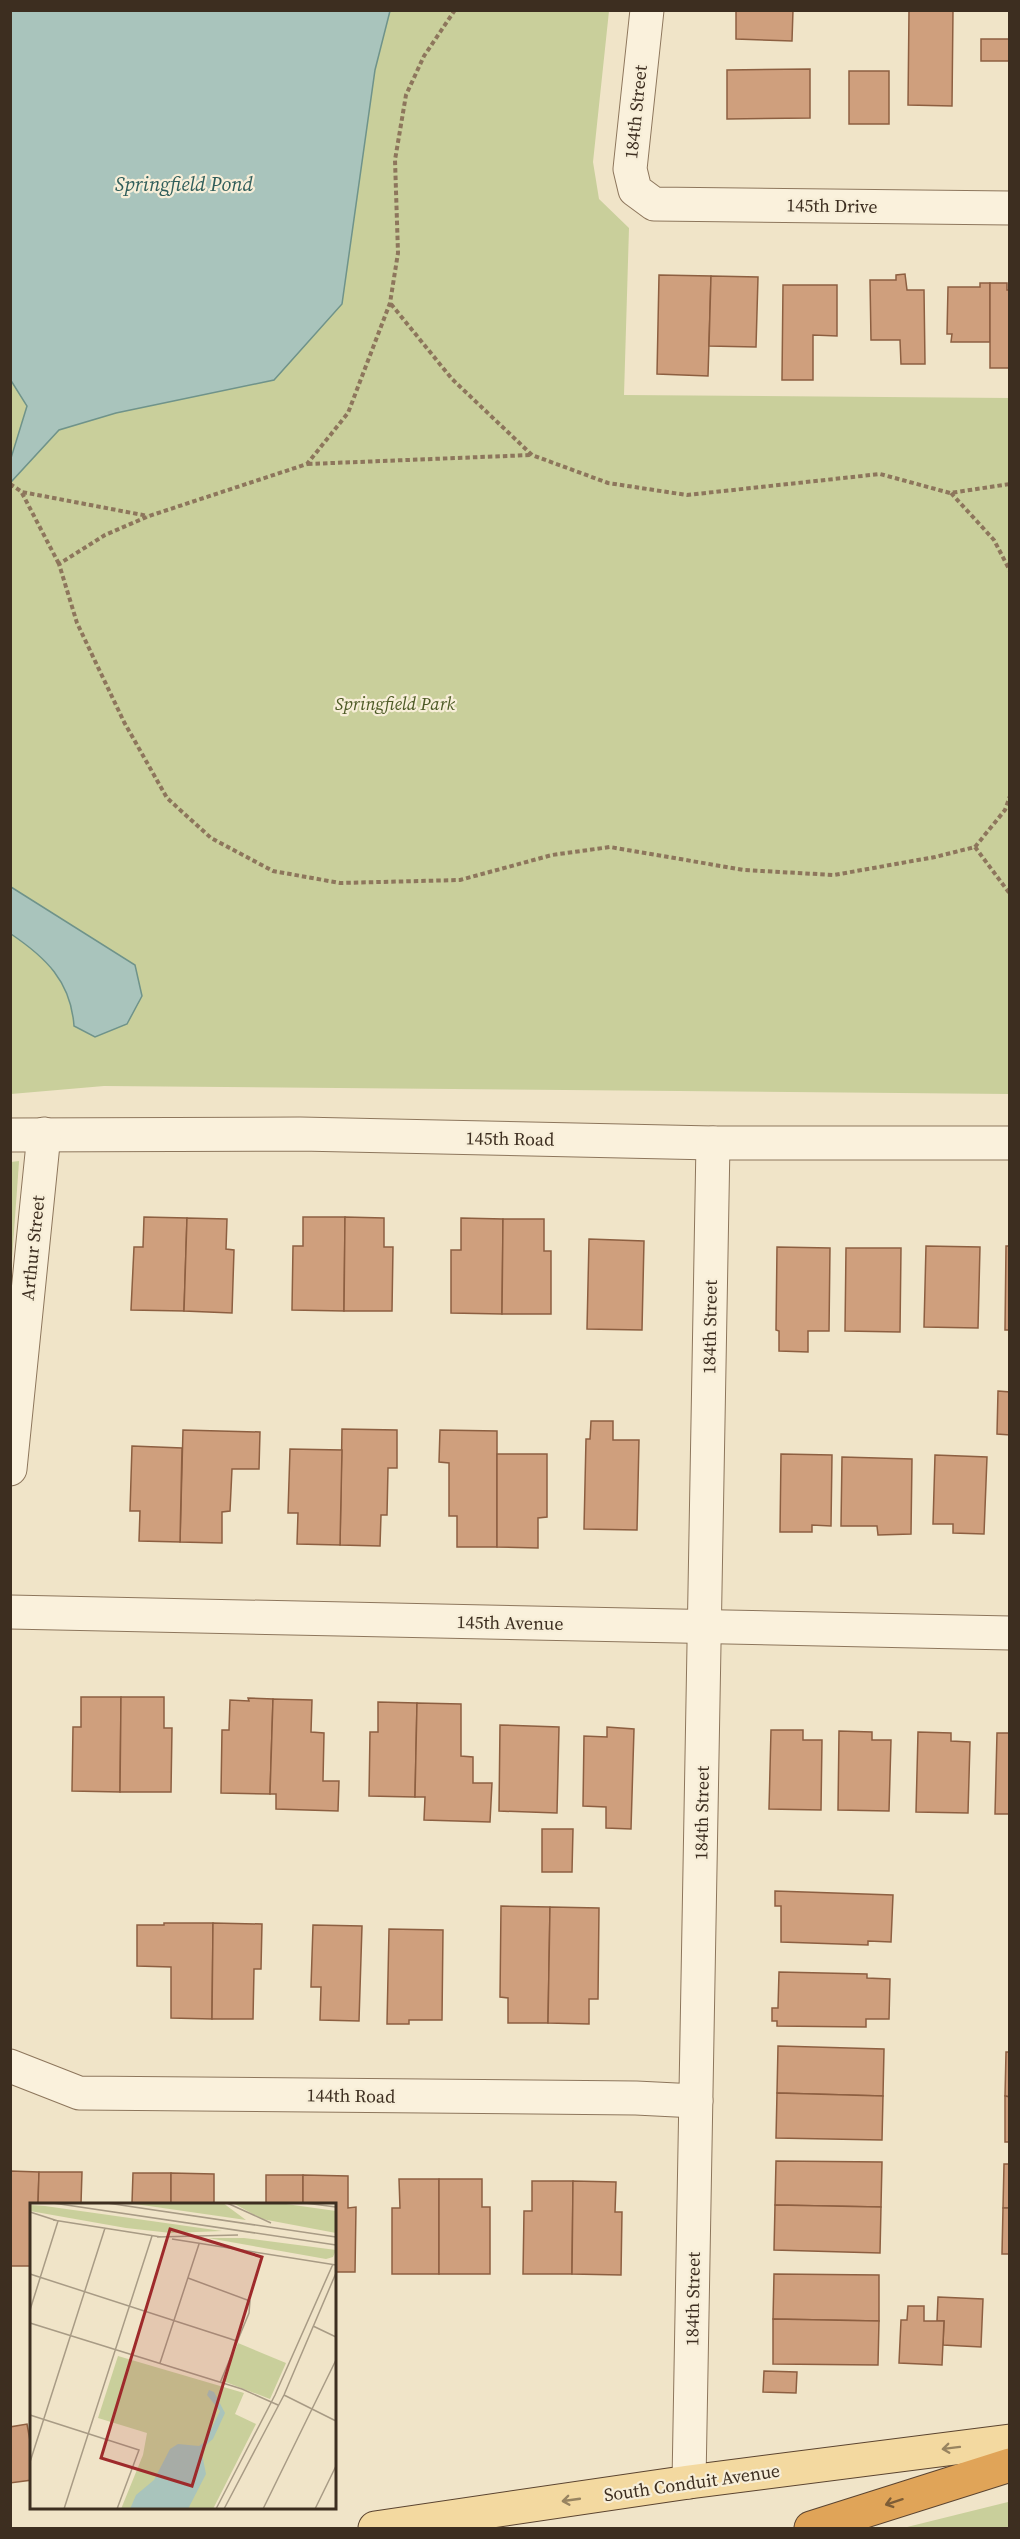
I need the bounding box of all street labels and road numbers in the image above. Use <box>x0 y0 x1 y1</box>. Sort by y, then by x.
street label: 184th Street <box>618 64 653 160</box>
street label: 145th Drive <box>786 192 878 219</box>
street label: 145th Road <box>465 1125 555 1152</box>
street label: Arthur Street <box>15 1194 50 1302</box>
street label: 184th Street <box>696 1279 723 1374</box>
street label: 145th Avenue <box>456 1609 564 1636</box>
street label: 184th Street <box>688 1765 715 1860</box>
street label: 144th Road <box>306 2082 396 2109</box>
street label: 184th Street <box>679 2251 706 2346</box>
street label: South Conduit Avenue <box>602 2458 782 2507</box>

